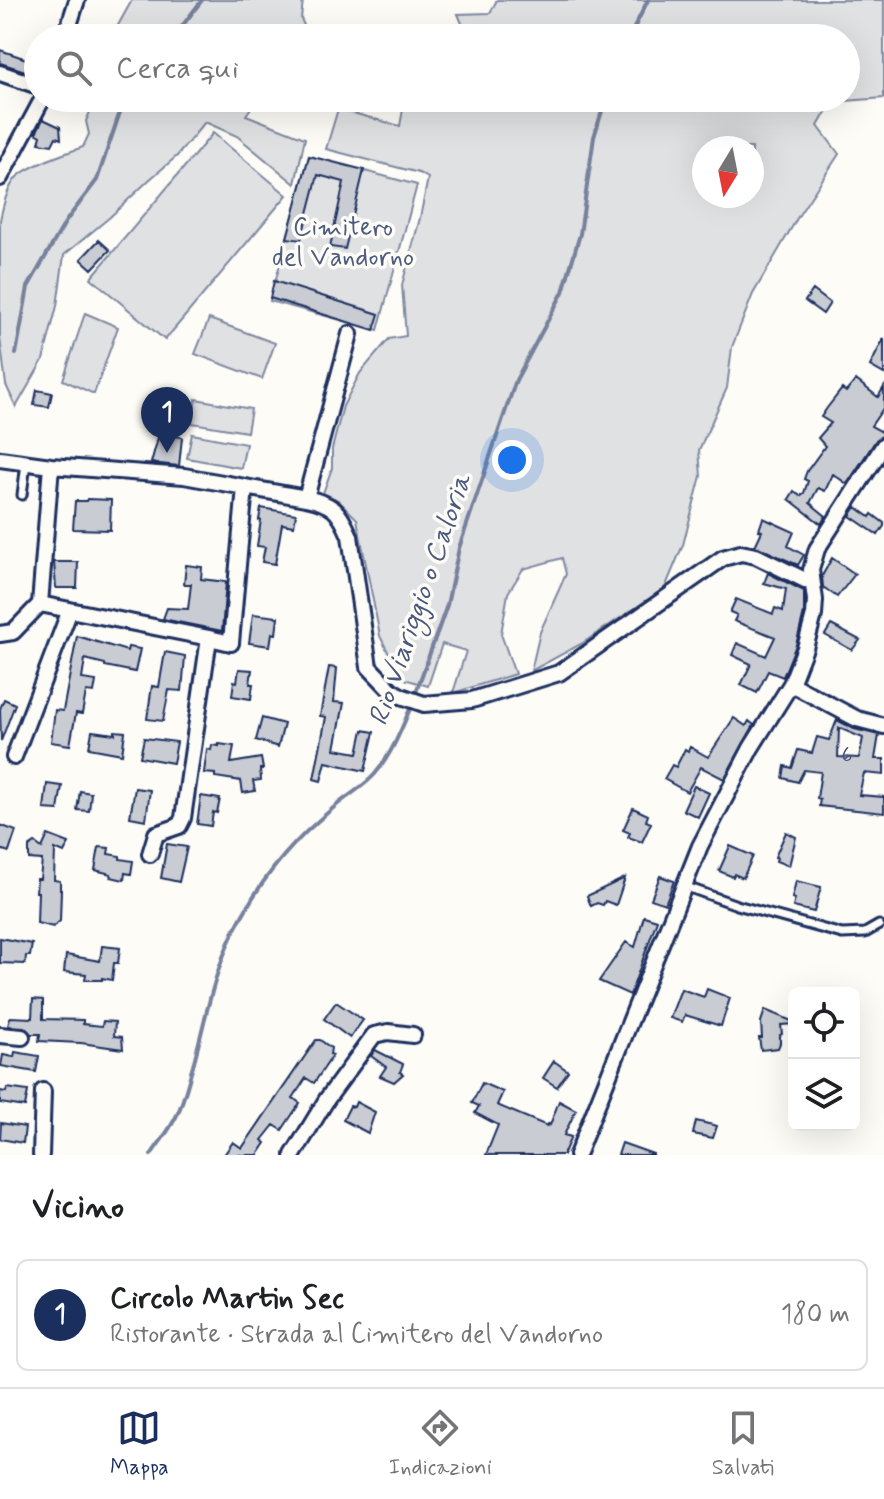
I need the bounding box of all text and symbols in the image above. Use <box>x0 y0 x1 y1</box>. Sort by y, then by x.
search box <box>24 24 860 112</box>
icon: search <box>52 46 96 90</box>
text: Cerca qui <box>116 49 239 88</box>
north arrow <box>692 136 764 208</box>
park label: Cimitero del Vandorno <box>272 211 414 275</box>
pin: 1 <box>141 387 193 453</box>
your location <box>492 440 532 480</box>
water label: Rio Viariggio o Caloria <box>361 468 484 731</box>
house number: 6 <box>841 742 853 770</box>
map controls <box>788 987 860 1131</box>
button: locate <box>788 987 860 1059</box>
button: layers <box>788 1059 860 1131</box>
text: Vicino <box>32 1185 124 1230</box>
text: Circolo Martin Sec <box>110 1279 344 1318</box>
text: 1 <box>54 1298 66 1332</box>
text: 180 m <box>781 1298 850 1332</box>
text: Ristorante · Strada al Cimitero del Vandorno <box>110 1318 603 1352</box>
tab: Mappa <box>110 1406 169 1482</box>
tab: Indicazioni <box>389 1406 492 1482</box>
tab: Salvati <box>712 1406 774 1482</box>

